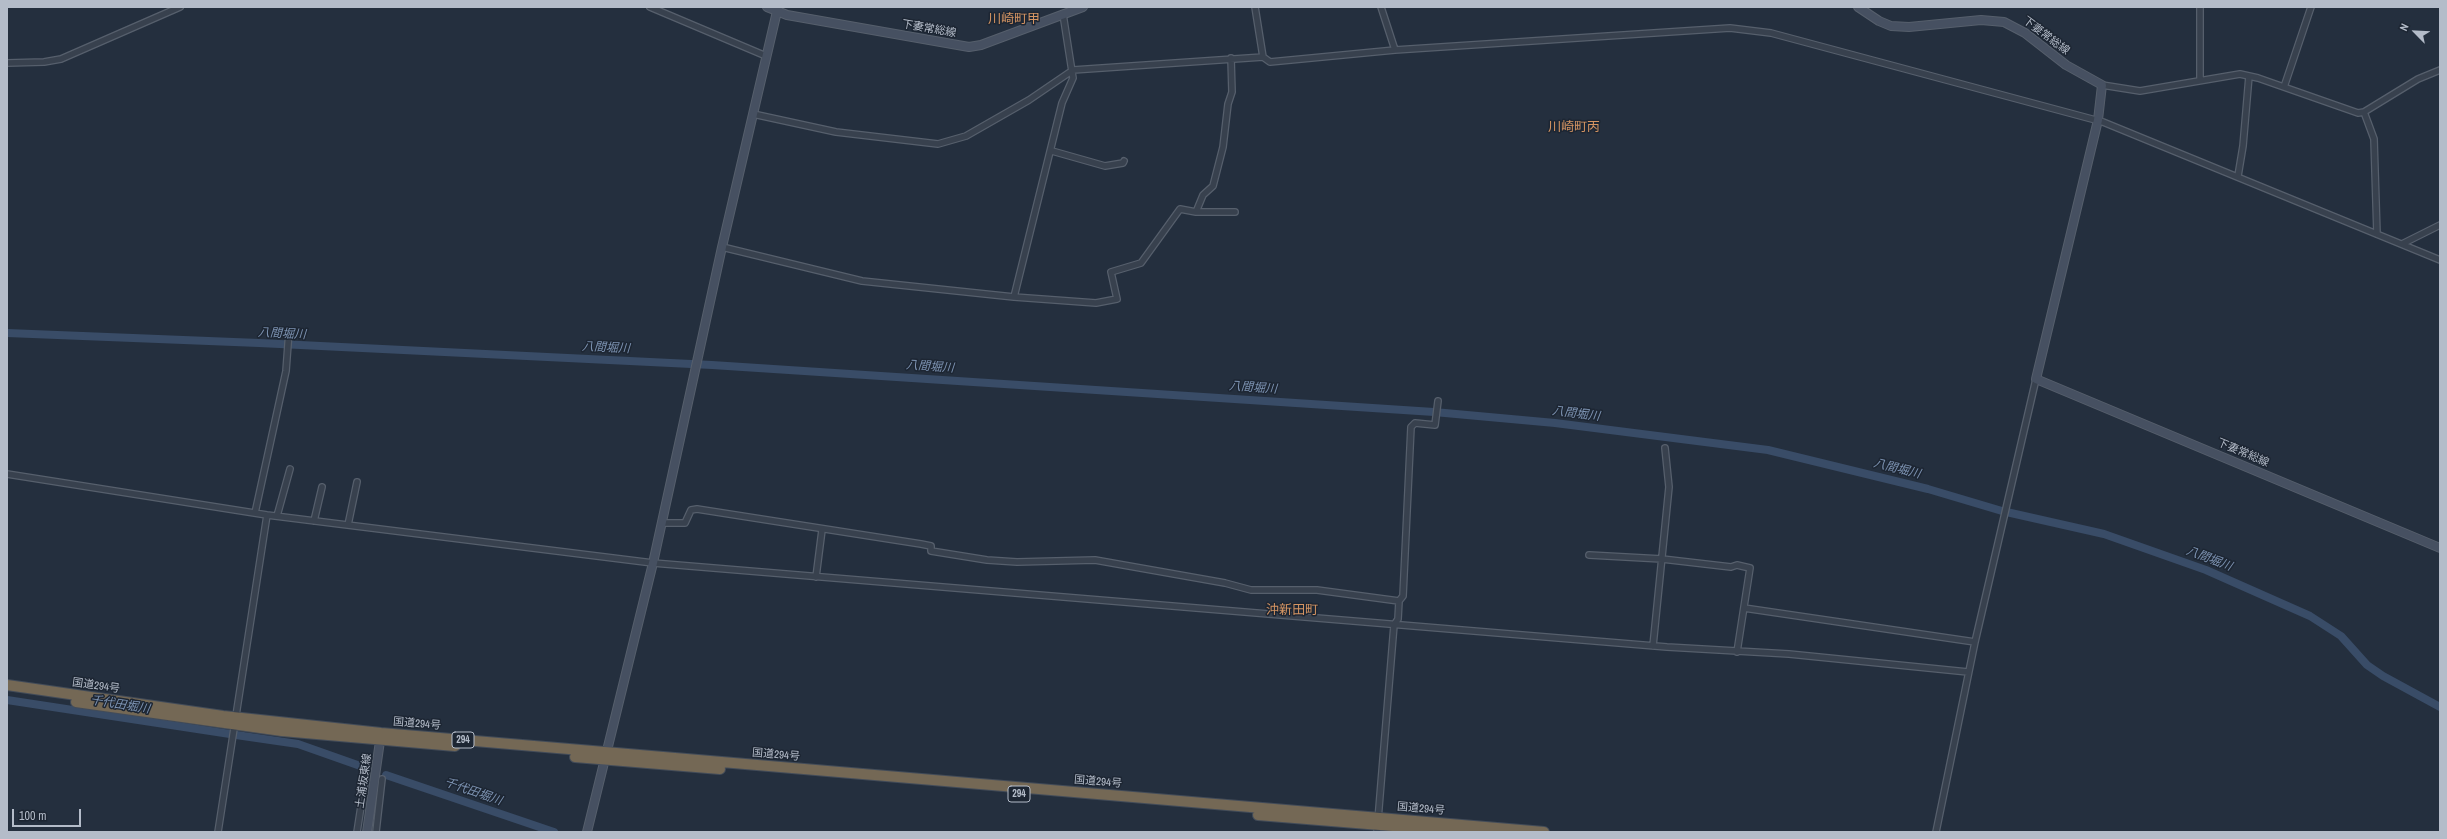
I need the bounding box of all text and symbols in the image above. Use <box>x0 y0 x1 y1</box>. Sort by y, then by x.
district label: 川崎町甲 <box>988 12 1040 28</box>
north arrow <box>2395 12 2435 52</box>
street label: 下妻常総線 <box>2020 14 2072 58</box>
street label: 下妻常総線 <box>901 18 957 40</box>
text: N <box>2396 21 2412 33</box>
district label: 川崎町丙 <box>1548 120 1600 136</box>
water label: 八間堀川 <box>258 326 306 342</box>
water label: 八間堀川 <box>582 340 630 356</box>
water label: 八間堀川 <box>906 358 954 376</box>
water label: 八間堀川 <box>1229 379 1277 397</box>
water label: 八間堀川 <box>1551 404 1601 424</box>
street label: 下妻常総線 <box>2215 436 2271 470</box>
water label: 八間堀川 <box>1872 456 1922 482</box>
water label: 八間堀川 <box>2184 544 2234 574</box>
district label: 沖新田町 <box>1266 603 1318 619</box>
street label: 国道294号 <box>71 676 121 696</box>
water label: 千代田堀川 <box>89 693 151 717</box>
street label: 国道294号 <box>392 715 442 733</box>
road number: 294 <box>452 732 474 748</box>
street label: 国道294号 <box>751 746 801 764</box>
street label: 土浦坂東線 <box>354 753 374 809</box>
street label: 国道294号 <box>1073 773 1123 791</box>
water label: 千代田堀川 <box>442 775 504 809</box>
road number: 294 <box>1008 786 1030 802</box>
street label: 国道294号 <box>1396 800 1446 818</box>
scale bar <box>14 801 83 827</box>
text: 100 m <box>19 808 46 824</box>

